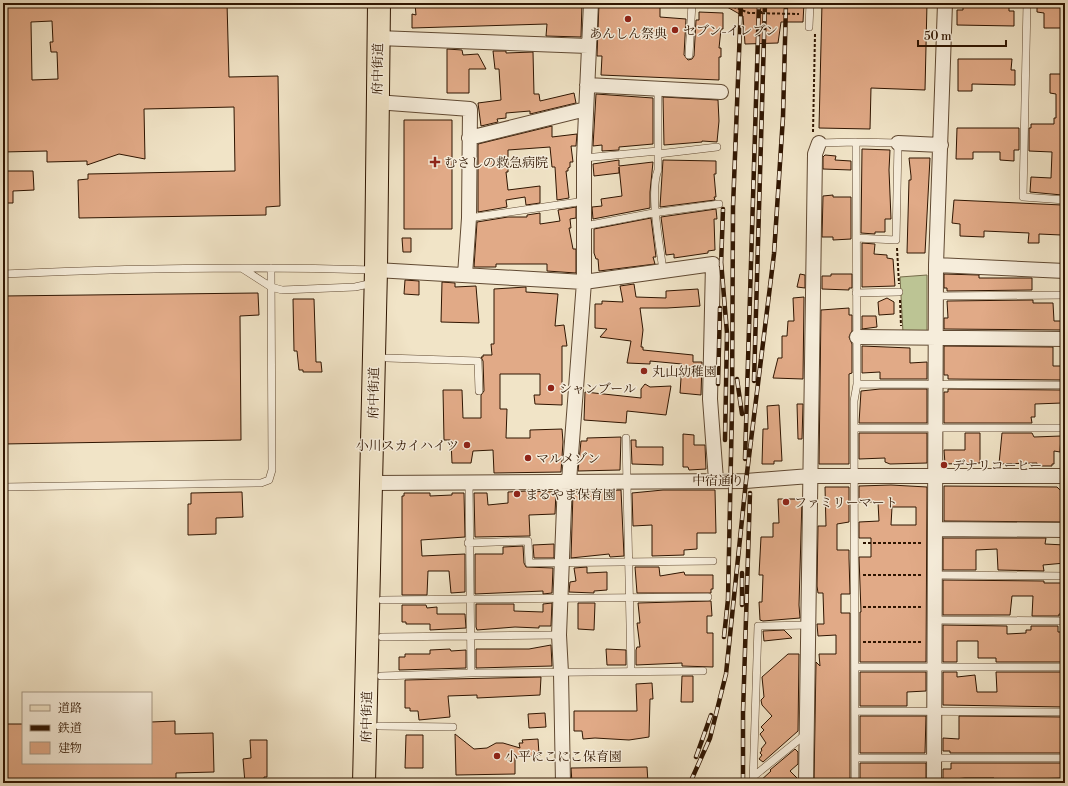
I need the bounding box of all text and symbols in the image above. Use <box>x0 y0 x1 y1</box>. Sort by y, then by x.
marker: あんしん祭典 <box>623 14 633 24</box>
scale bar <box>918 22 1006 48</box>
place label: セブン-イレブン <box>683 23 778 39</box>
marker: セブン-イレブン <box>670 25 680 35</box>
place label: あんしん祭典 <box>589 26 667 42</box>
text: 50 m <box>924 29 952 44</box>
street label: 府中街道 <box>370 43 386 95</box>
place label: むさしの救急病院 <box>444 155 548 171</box>
marker: むさしの救急病院 <box>429 156 441 168</box>
place label: 丸山幼稚園 <box>652 364 717 380</box>
marker: 丸山幼稚園 <box>639 366 649 376</box>
street label: 府中街道 <box>366 367 382 419</box>
place label: シャンブール <box>559 381 636 397</box>
marker: シャンブール <box>546 383 556 393</box>
place label: 小川スカイハイツ <box>356 438 459 454</box>
marker: 小川スカイハイツ <box>462 440 472 450</box>
place label: マルメゾン <box>536 451 600 467</box>
marker: マルメゾン <box>523 453 533 463</box>
place label: デナリコーヒー <box>952 458 1042 474</box>
marker: デナリコーヒー <box>939 460 949 470</box>
street label: 中宿通り <box>692 473 744 489</box>
place label: まるやま保育園 <box>525 487 616 503</box>
marker: まるやま保育園 <box>512 489 522 499</box>
place label: ファミリーマート <box>794 495 898 511</box>
marker: ファミリーマート <box>781 497 791 507</box>
street label: 府中街道 <box>359 691 375 743</box>
legend <box>22 692 152 764</box>
text: 道路 <box>58 701 82 716</box>
text: 鉄道 <box>57 721 82 736</box>
text: 建物 <box>58 741 82 756</box>
place label: 小平にこにこ保育園 <box>505 749 622 765</box>
marker: 小平にこにこ保育園 <box>492 751 502 761</box>

